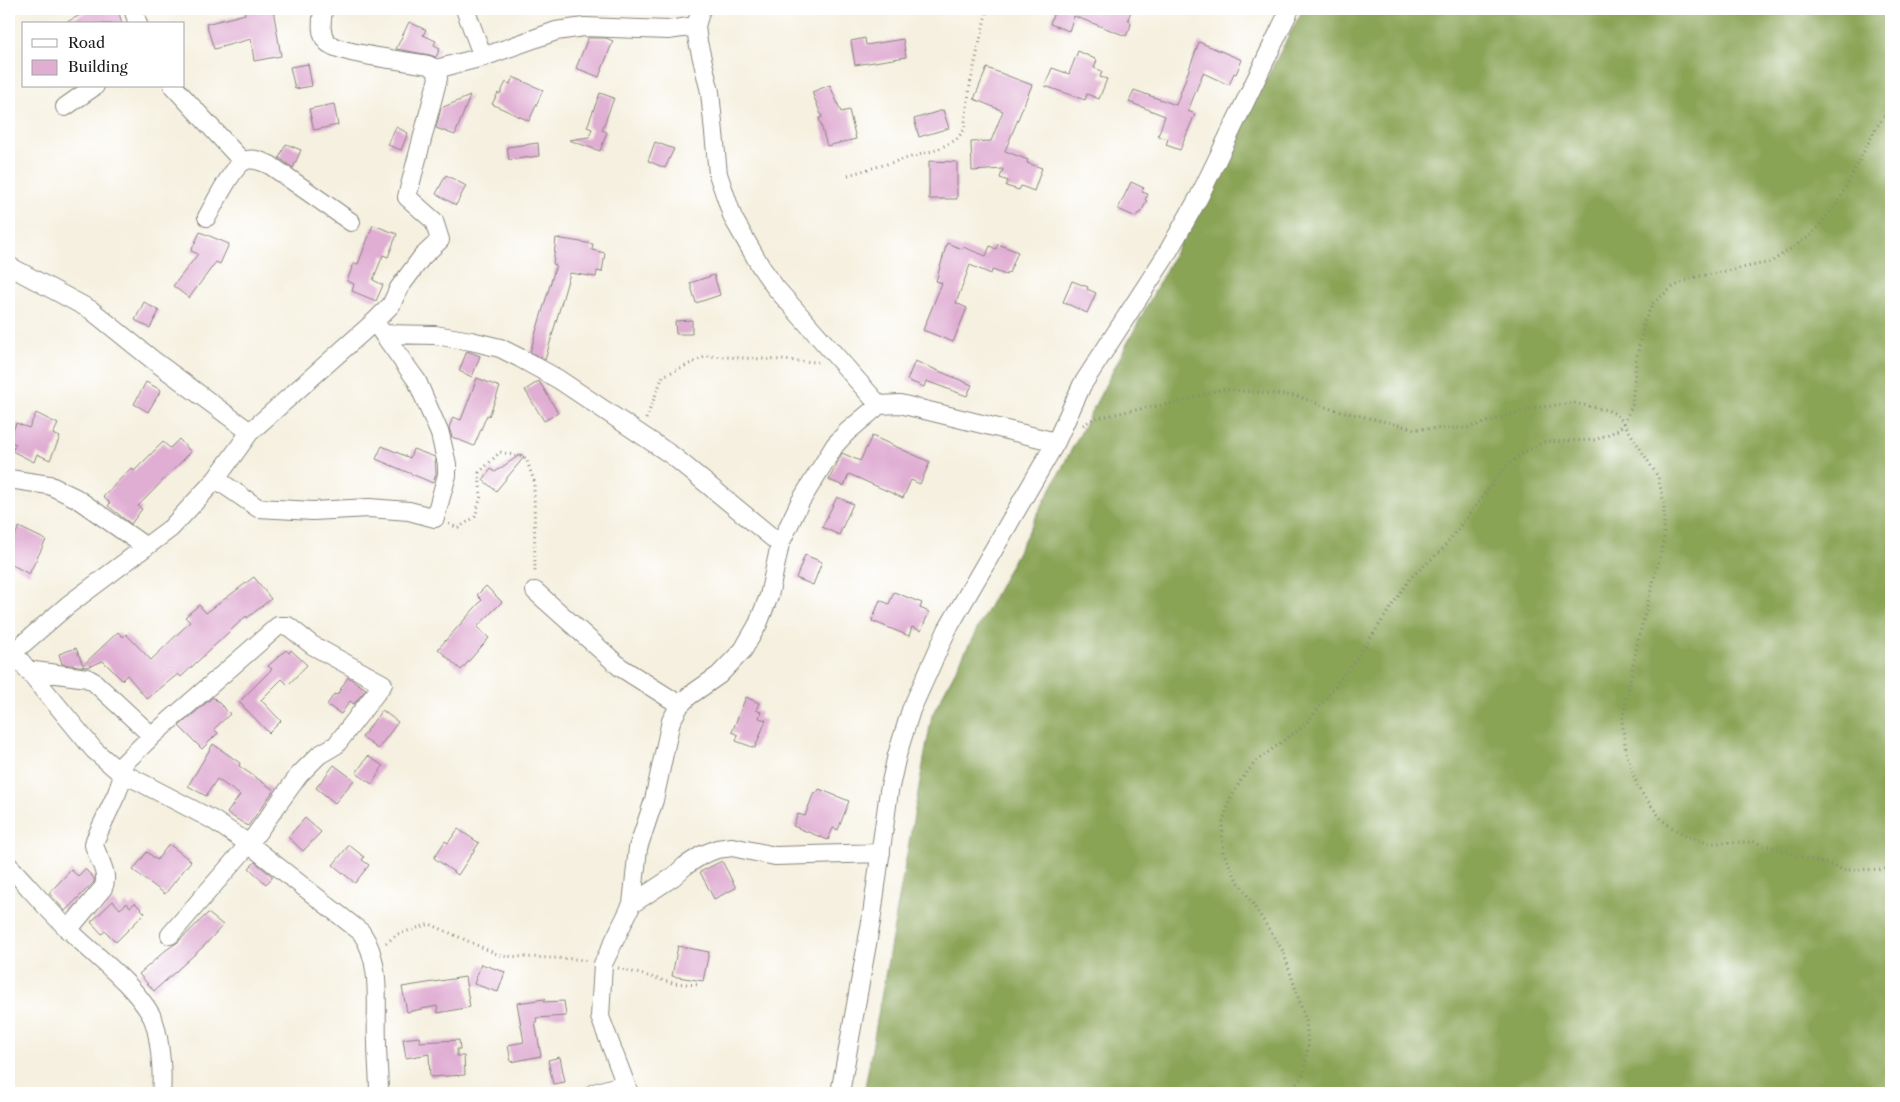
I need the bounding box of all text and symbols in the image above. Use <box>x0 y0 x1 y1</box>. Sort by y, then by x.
legend <box>22 22 185 88</box>
text: Road <box>68 33 105 52</box>
text: Building <box>68 57 128 76</box>

